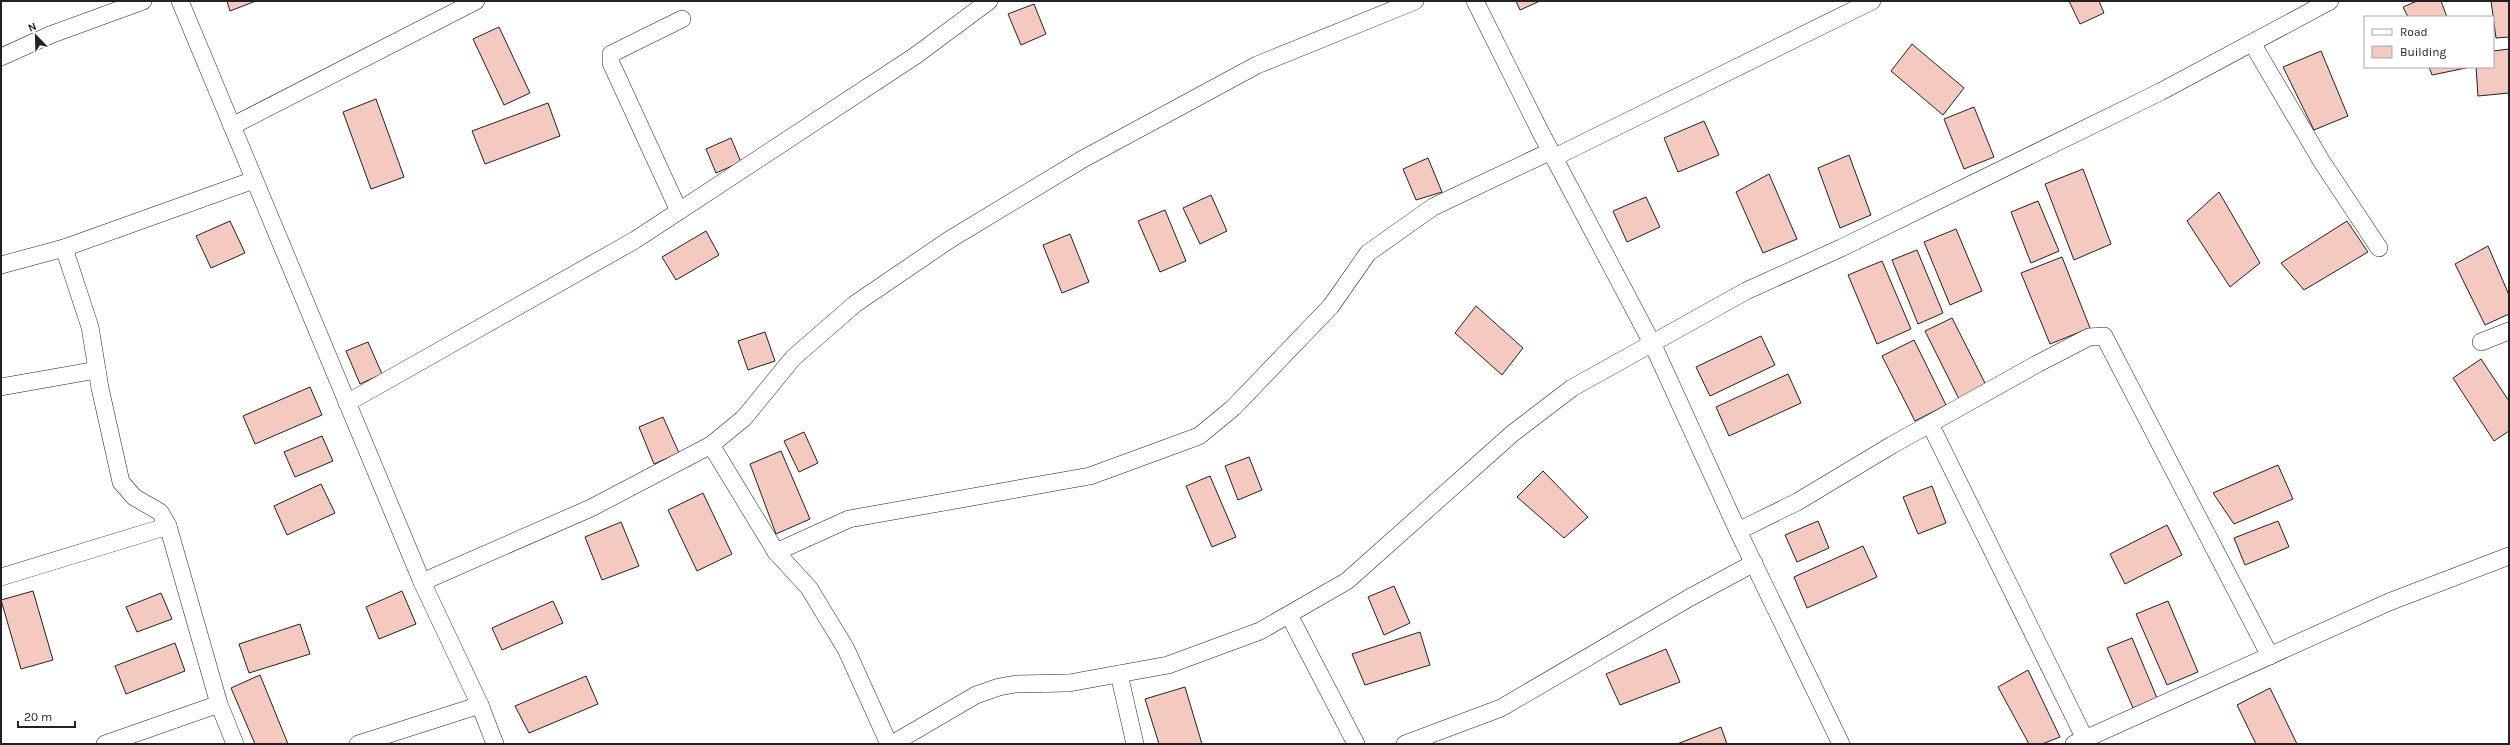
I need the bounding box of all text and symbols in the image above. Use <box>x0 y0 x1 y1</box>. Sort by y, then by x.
north arrow <box>16 16 56 56</box>
legend <box>2364 16 2494 68</box>
text: N <box>26 20 38 35</box>
text: Road <box>2400 25 2428 39</box>
text: Building <box>2400 45 2447 59</box>
scale bar <box>18 703 75 729</box>
text: 20 m <box>24 710 52 724</box>

